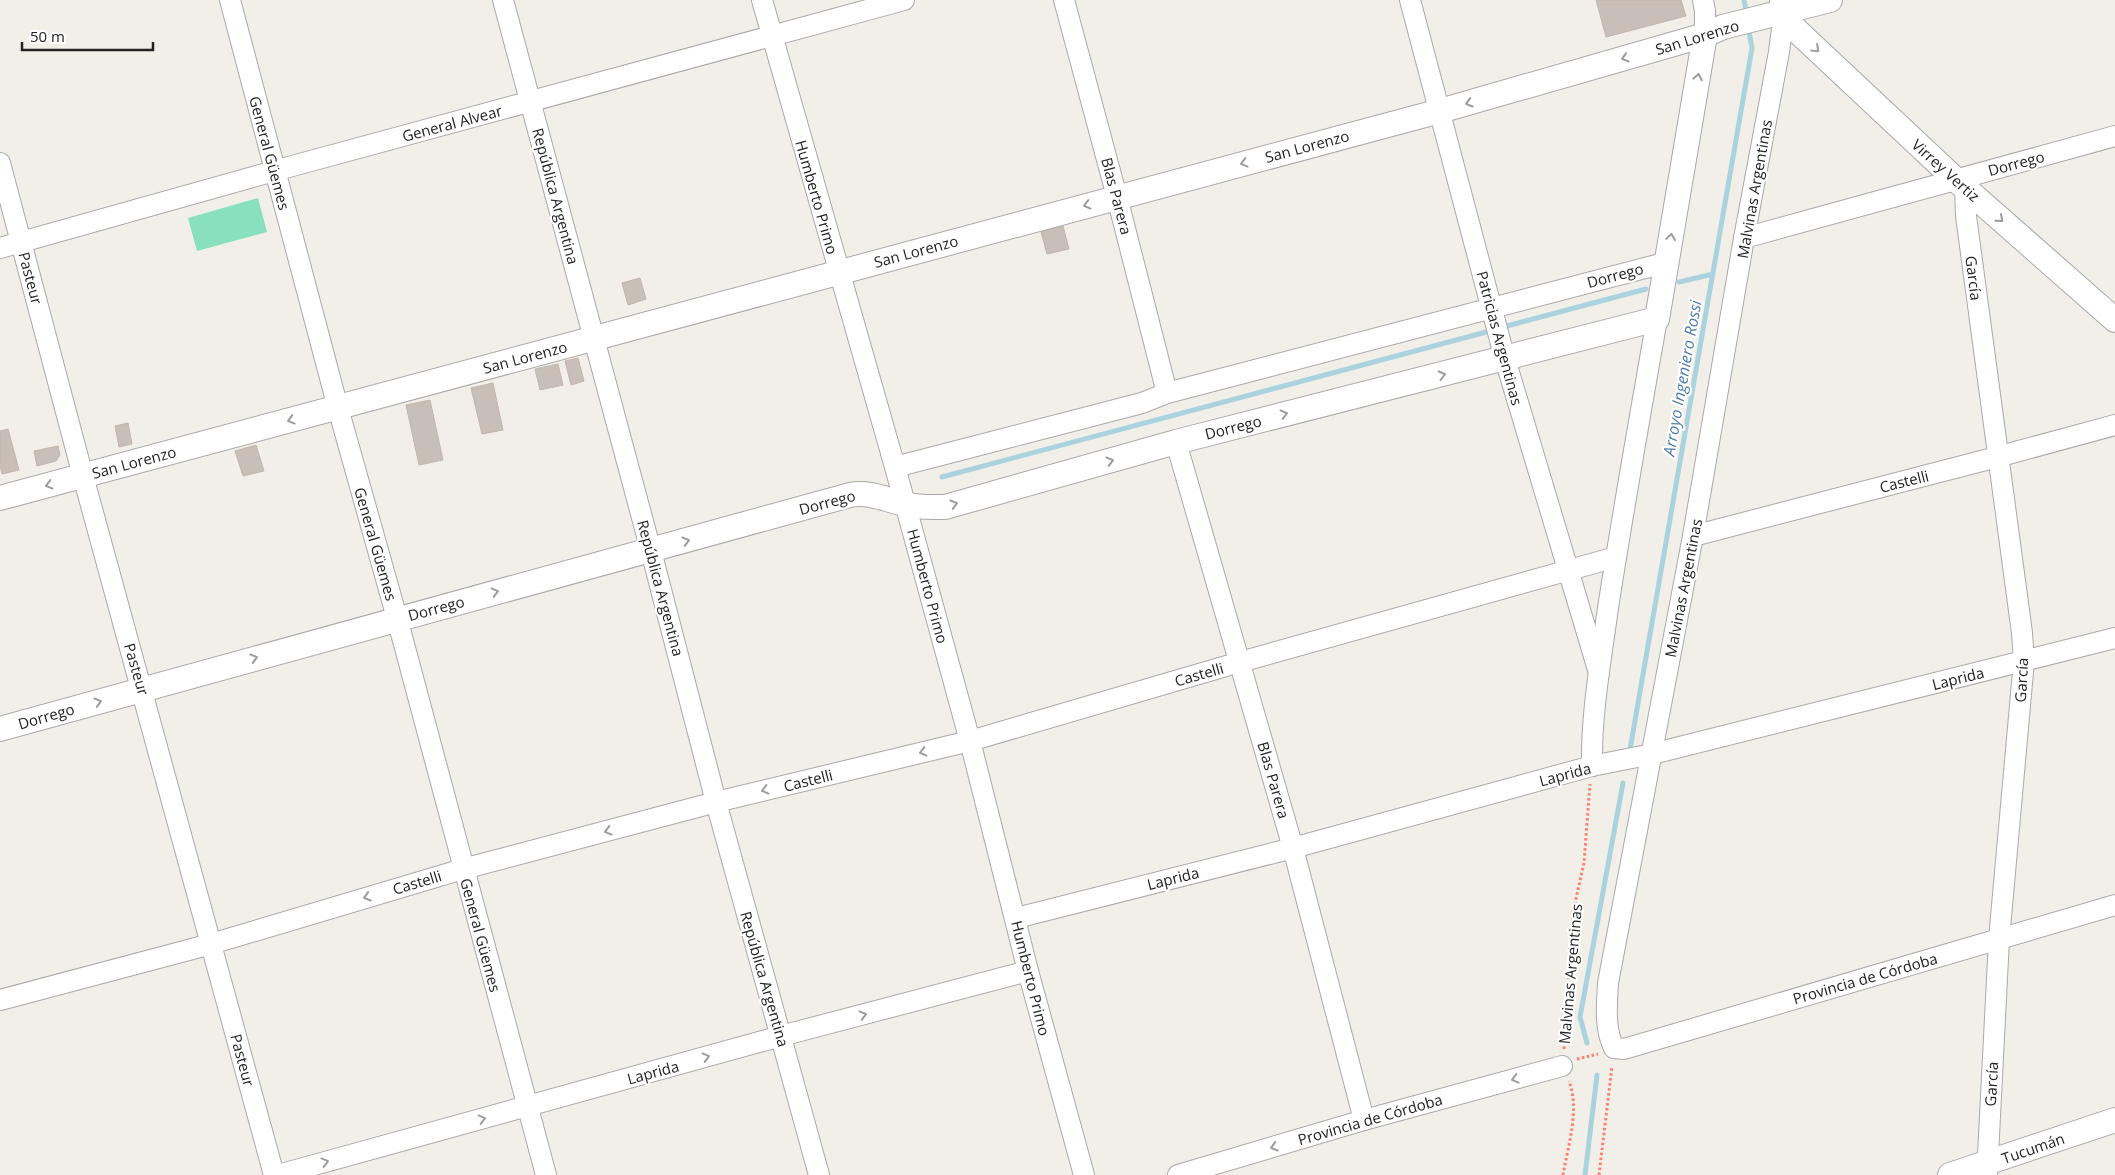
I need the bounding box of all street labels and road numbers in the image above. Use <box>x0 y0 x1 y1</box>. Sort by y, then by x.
street label: San Lorenzo <box>1653 15 1741 59</box>
street label: General Güemes <box>245 94 295 212</box>
street label: General Alvear <box>400 100 504 146</box>
street label: Malvinas Argentinas <box>1732 118 1776 260</box>
street label: San Lorenzo <box>1263 125 1351 167</box>
street label: República Argentina <box>528 126 584 266</box>
street label: Virrey Vertiz <box>1908 134 1984 206</box>
street label: Humberto Primo <box>791 138 843 256</box>
street label: Dorrego <box>1986 146 2046 180</box>
street label: Blas Parera <box>1097 155 1137 237</box>
street label: San Lorenzo <box>872 230 960 272</box>
street label: Pasteur <box>14 250 48 306</box>
street label: García <box>1961 255 1987 301</box>
street label: Dorrego <box>1585 258 1645 292</box>
street label: Patricias Argentinas <box>1472 269 1528 407</box>
street label: San Lorenzo <box>481 336 569 378</box>
street label: Dorrego <box>1203 410 1263 444</box>
street label: San Lorenzo <box>90 441 178 483</box>
street label: Castelli <box>1877 465 1931 497</box>
street label: General Güemes <box>350 485 402 603</box>
street label: Dorrego <box>797 485 857 519</box>
street label: Malvinas Argentinas <box>1660 517 1706 659</box>
street label: República Argentina <box>633 518 689 658</box>
street label: Humberto Primo <box>903 526 953 646</box>
street label: Dorrego <box>406 591 466 625</box>
street label: Pasteur <box>120 640 154 698</box>
street label: Castelli <box>1172 657 1226 691</box>
street label: García <box>2010 657 2032 703</box>
street label: Laprida <box>1930 662 1986 694</box>
street label: Dorrego <box>15 698 77 734</box>
street label: Blas Parera <box>1253 739 1295 821</box>
street label: Laprida <box>1537 758 1593 790</box>
street label: Castelli <box>781 764 835 796</box>
street label: Laprida <box>1145 862 1201 894</box>
street label: Castelli <box>390 865 444 899</box>
street label: General Güemes <box>456 876 506 994</box>
street label: Malvinas Argentinas <box>1554 903 1586 1045</box>
street label: República Argentina <box>736 909 794 1049</box>
street label: Humberto Primo <box>1007 918 1055 1038</box>
street label: Provincia de Córdoba <box>1790 948 1940 1008</box>
street label: Pasteur <box>226 1032 260 1088</box>
street label: Laprida <box>625 1056 681 1088</box>
street label: García <box>1980 1061 2002 1107</box>
street label: Provincia de Córdoba <box>1295 1089 1445 1149</box>
street label: Tucumán <box>1999 1128 2067 1168</box>

